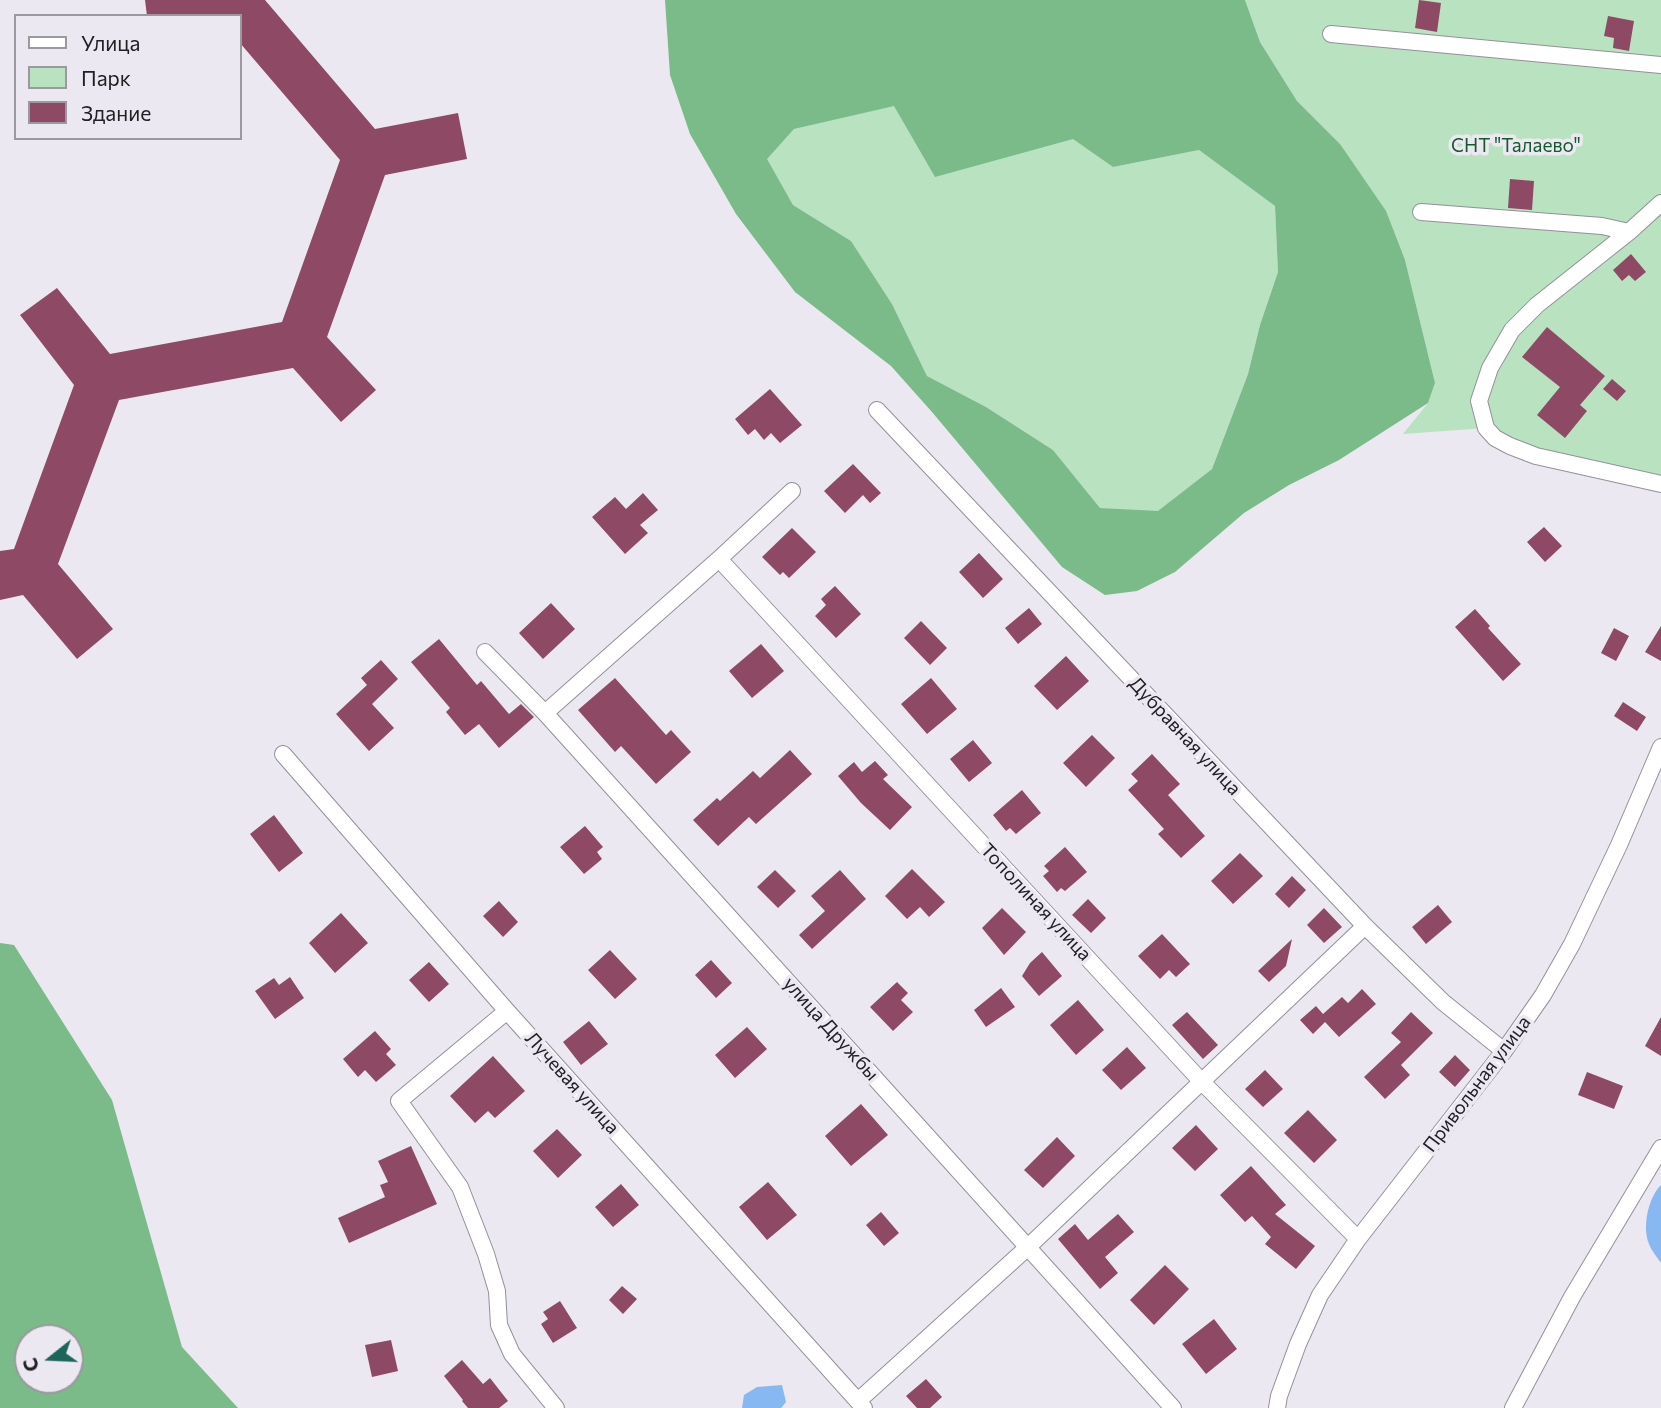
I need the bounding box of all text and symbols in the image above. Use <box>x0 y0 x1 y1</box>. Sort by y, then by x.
legend <box>14 14 242 140</box>
text: Улица <box>81 30 140 55</box>
text: Парк <box>81 65 131 90</box>
text: Здание <box>81 100 151 125</box>
park label: СНТ "Талаево" <box>1451 135 1581 157</box>
street label: Дубравная улица <box>1124 672 1246 800</box>
street label: Тополиная улица <box>976 839 1096 965</box>
street label: улица Дружбы <box>779 972 883 1086</box>
street label: Привольная улица <box>1418 1011 1536 1157</box>
street label: Лучевая улица <box>520 1027 624 1139</box>
north arrow <box>14 1324 84 1394</box>
text: С <box>18 1355 43 1375</box>

